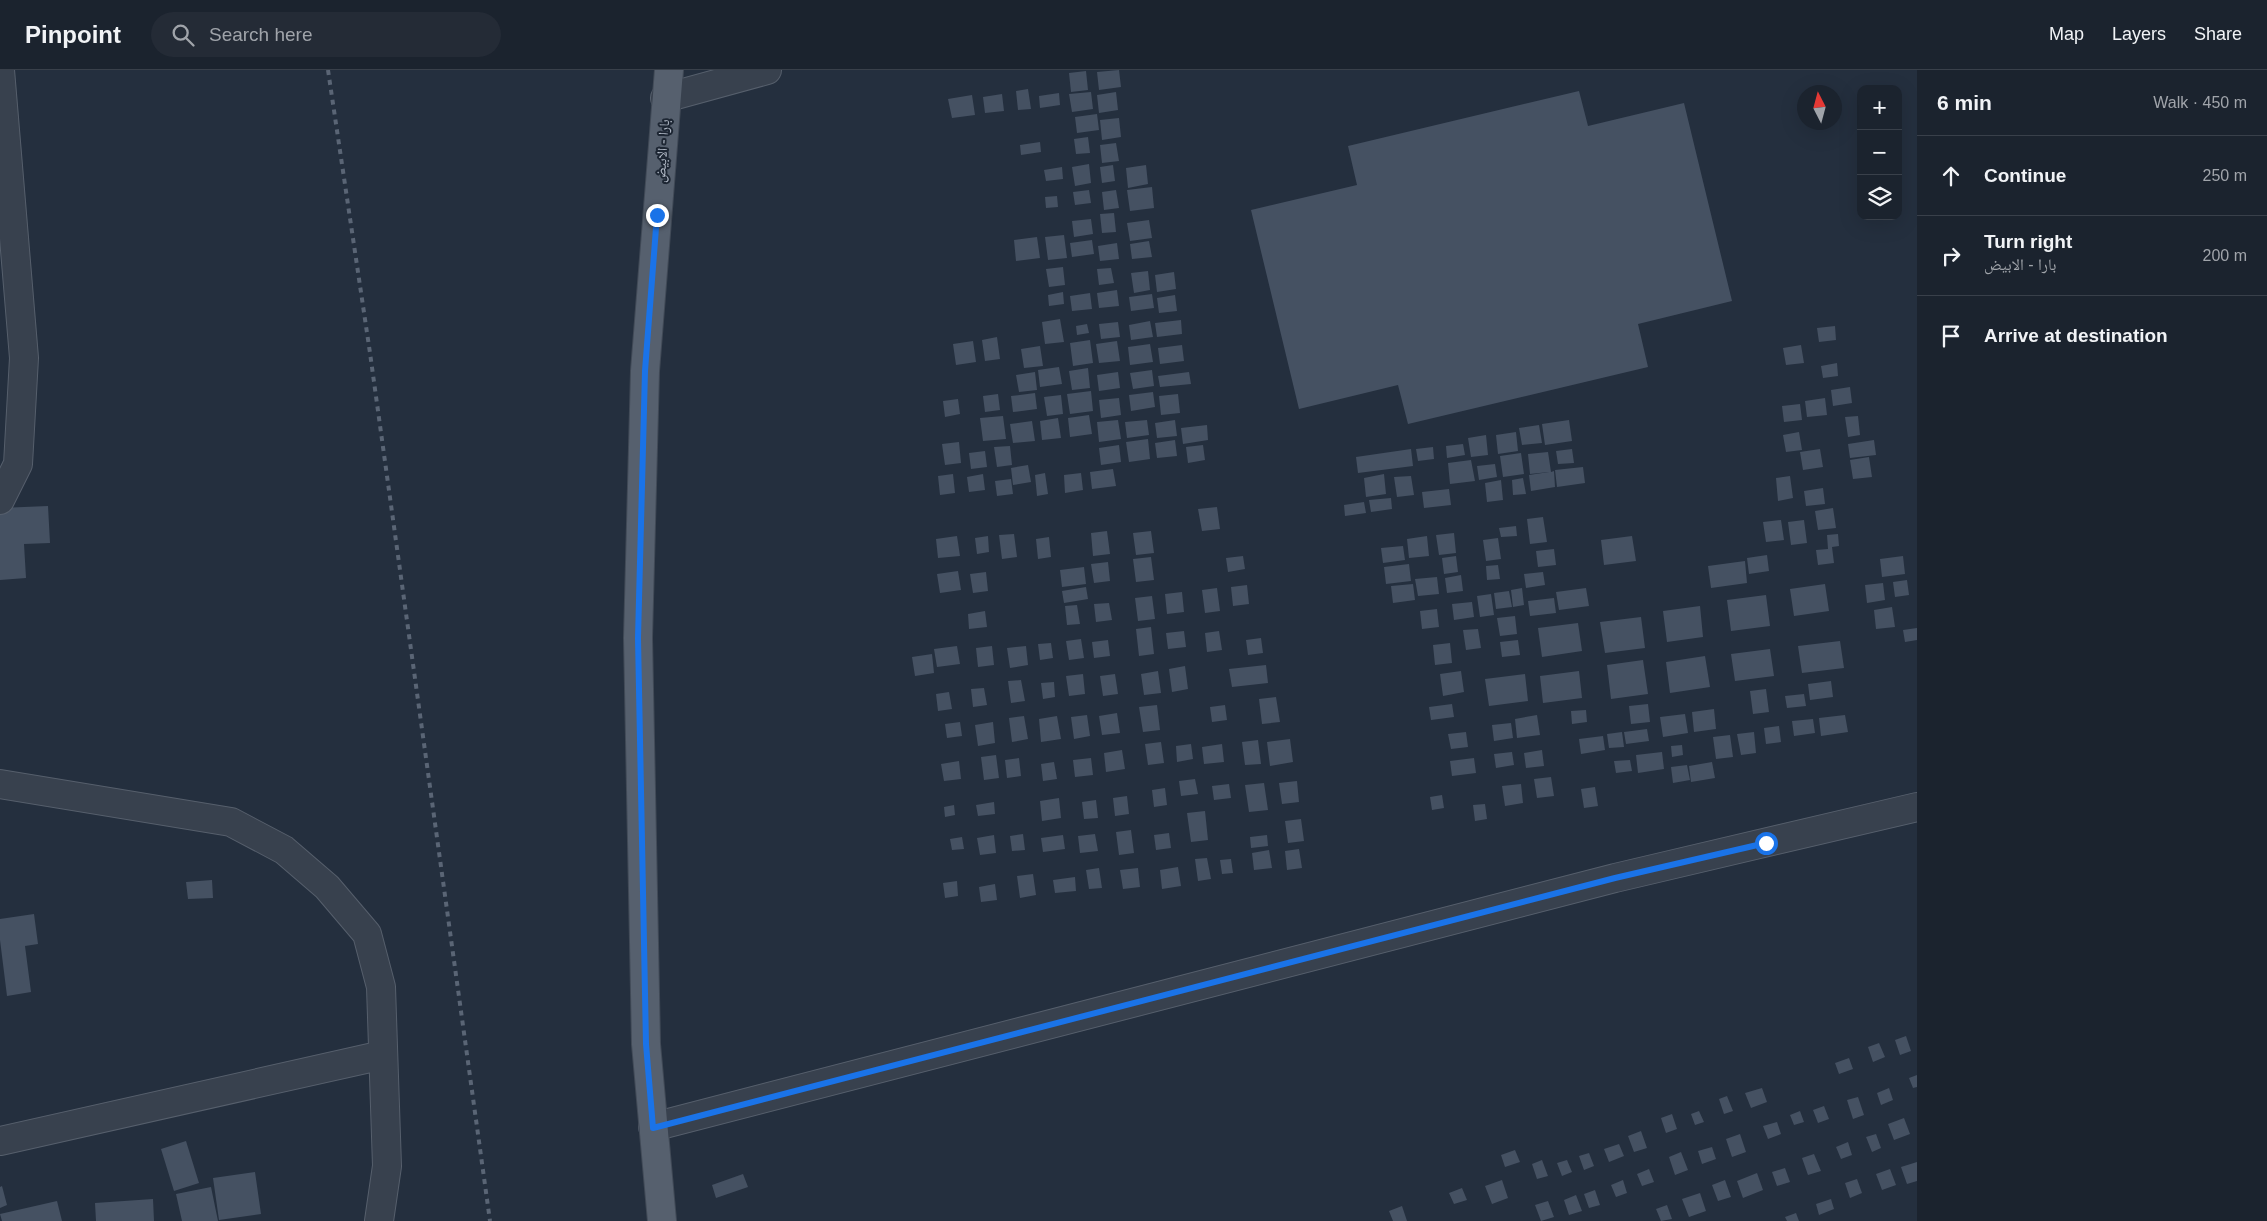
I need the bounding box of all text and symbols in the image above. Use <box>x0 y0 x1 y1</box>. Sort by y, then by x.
search box <box>151 12 501 57</box>
text: Pinpoint <box>25 21 121 48</box>
icon: search <box>169 21 197 49</box>
text: Search here <box>209 24 313 45</box>
text: Map <box>2049 24 2084 44</box>
text: Layers <box>2112 24 2166 44</box>
text: Share <box>2194 24 2242 44</box>
north arrow <box>1797 85 1842 130</box>
map controls <box>1857 85 1902 220</box>
button: + <box>1857 85 1902 130</box>
text: 6 min <box>1937 91 1992 114</box>
text: Walk · 450 m <box>2153 94 2247 111</box>
street label: بارا - الابيض <box>652 119 673 183</box>
button: − <box>1857 130 1902 175</box>
icon: ahead <box>1937 162 1965 190</box>
text: Continue <box>1984 165 2066 186</box>
text: 250 m <box>2203 167 2247 184</box>
button: layers <box>1857 175 1902 220</box>
route end <box>646 204 669 227</box>
text: Turn right <box>1984 231 2072 252</box>
icon: right <box>1937 242 1965 270</box>
text: 200 m <box>2203 247 2247 264</box>
text: بارا - الابيض <box>1984 256 2057 273</box>
icon: arrive <box>1937 322 1965 350</box>
text: Arrive at destination <box>1984 325 2168 346</box>
route start <box>1755 832 1778 855</box>

